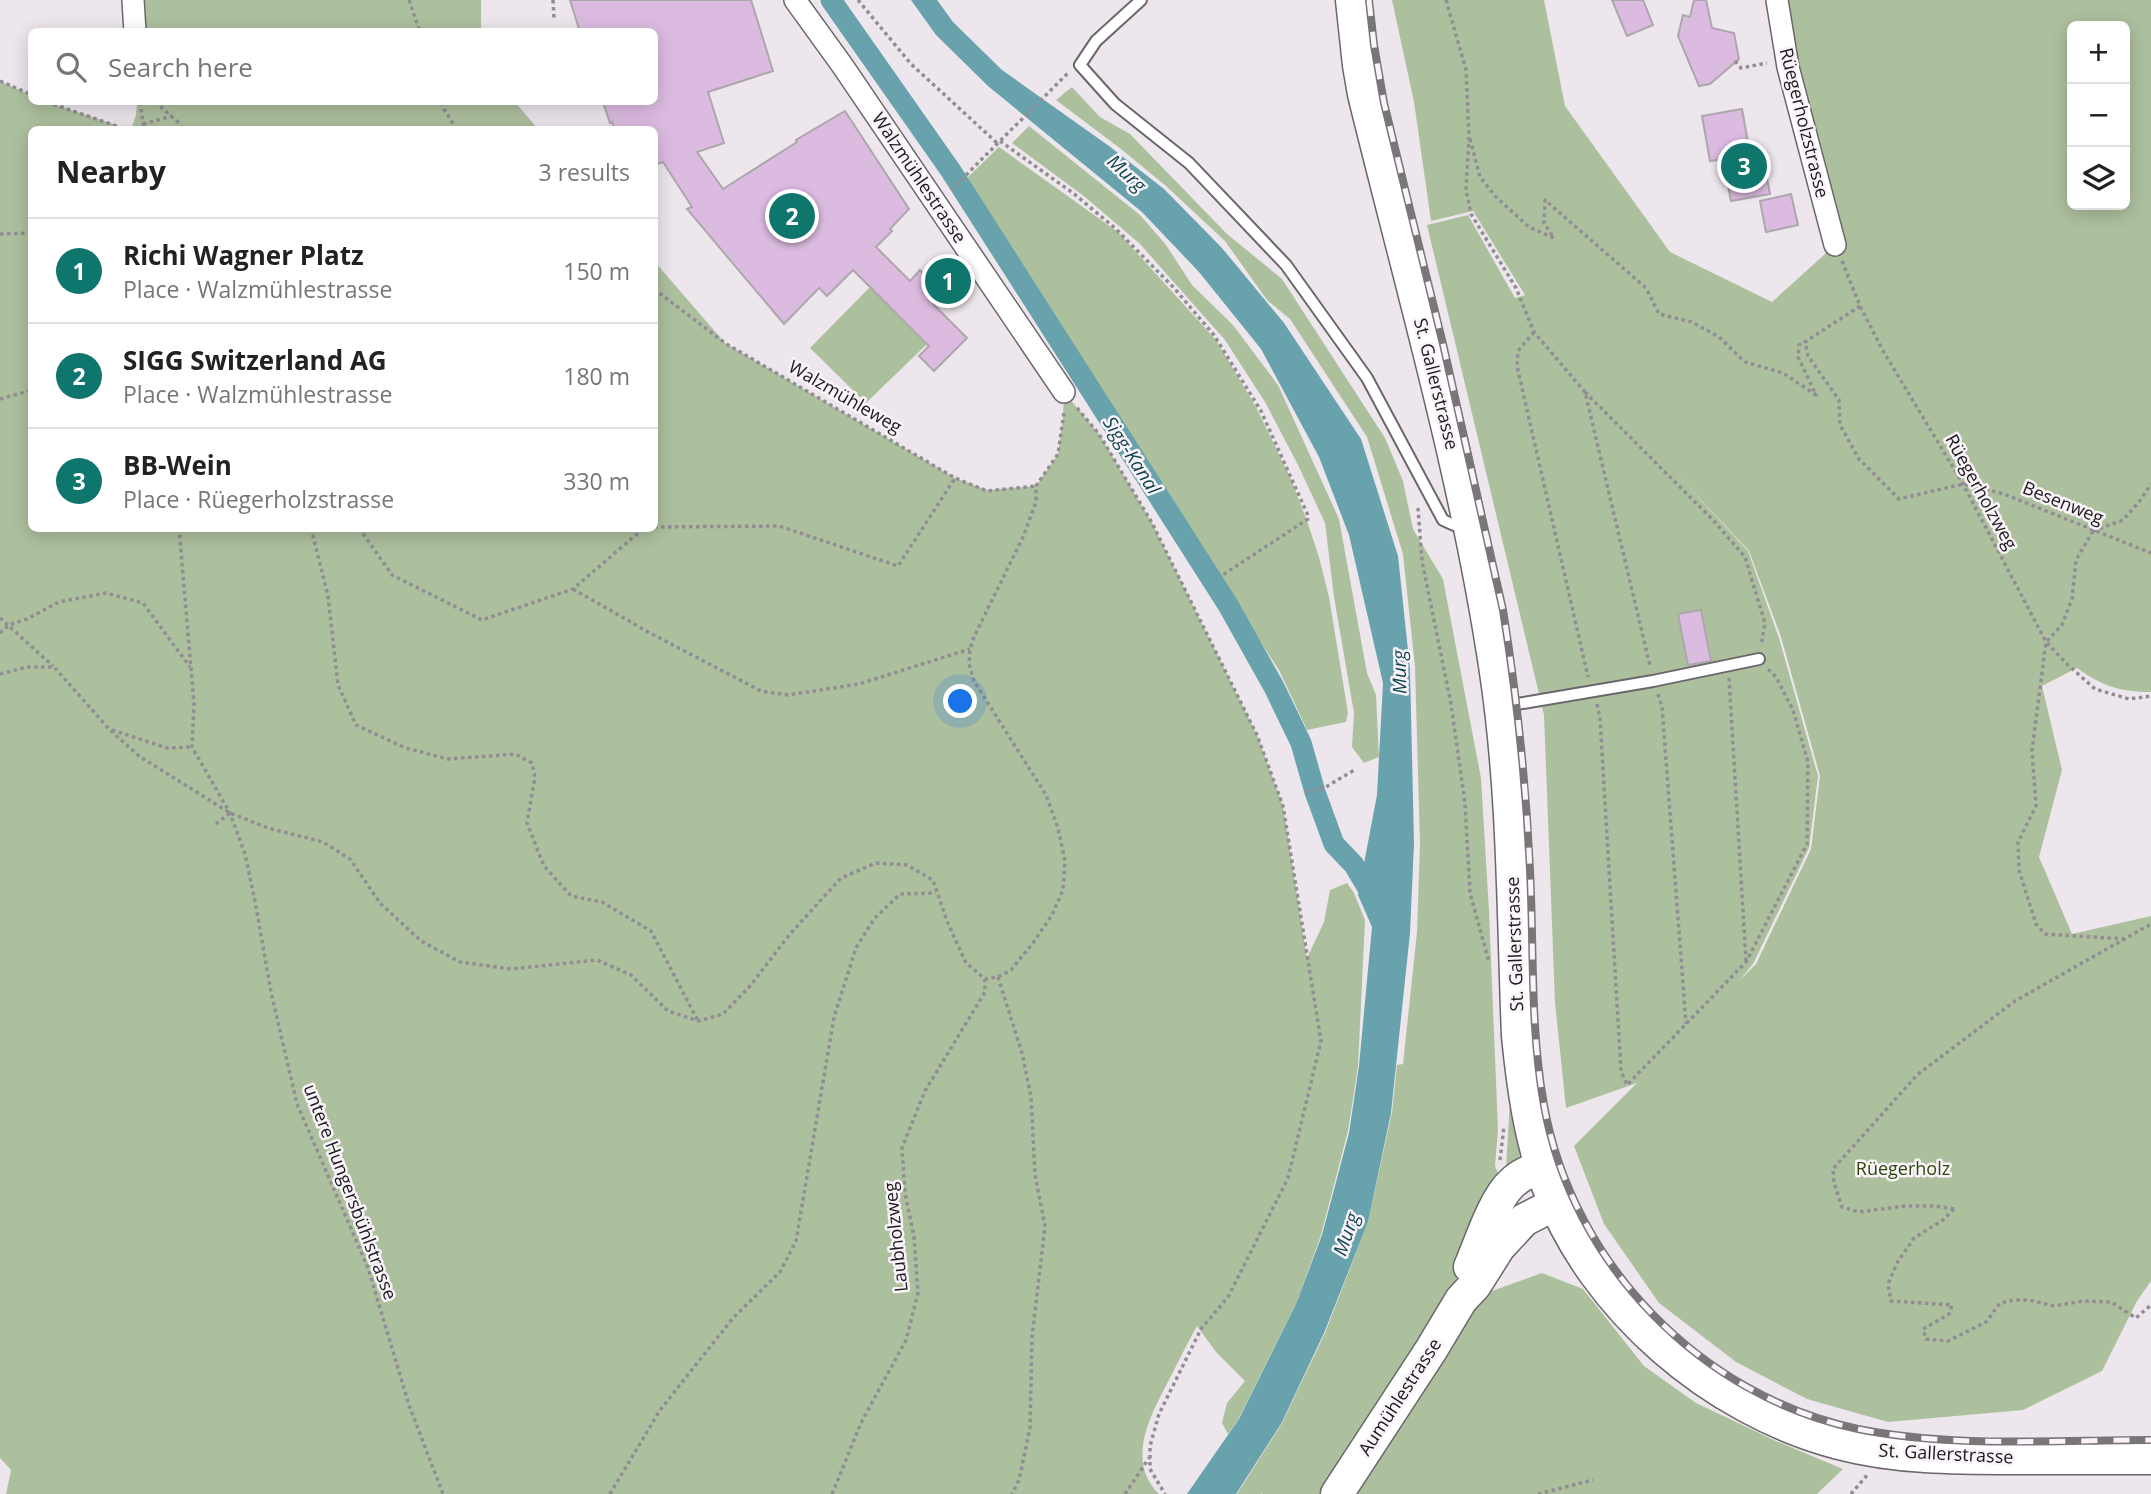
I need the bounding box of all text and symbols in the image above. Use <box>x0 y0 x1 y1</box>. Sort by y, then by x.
map controls <box>2067 21 2130 210</box>
button: + <box>2067 21 2130 84</box>
search box <box>28 28 658 105</box>
street label: Rüegerholzstrasse <box>1775 45 1835 200</box>
icon: search <box>52 48 90 86</box>
text: Search here <box>108 49 253 85</box>
button: − <box>2067 84 2130 147</box>
street label: Walzmühlestrasse <box>867 107 972 247</box>
pin: 3 <box>1721 140 1767 192</box>
button: layers <box>2067 147 2130 210</box>
water label: Murg <box>1102 148 1153 198</box>
text: Nearby <box>56 151 166 192</box>
text: 3 results <box>539 156 630 188</box>
pin: 2 <box>769 190 815 242</box>
text: Richi Wagner Platz <box>123 237 364 273</box>
text: 1 <box>72 255 86 287</box>
text: 150 m <box>563 255 630 287</box>
pin: 1 <box>925 255 971 307</box>
text: Place · Walzmühlestrasse <box>123 273 392 305</box>
street label: St. Gallerstrasse <box>1409 315 1465 452</box>
text: SIGG Switzerland AG <box>123 342 387 378</box>
street label: Walzmühleweg <box>785 354 907 438</box>
text: 2 <box>72 360 86 392</box>
text: 180 m <box>563 360 630 392</box>
text: Place · Walzmühlestrasse <box>123 378 392 410</box>
water label: Sigg-Kanal <box>1097 411 1167 500</box>
street label: Rüegerholzweg <box>1940 430 2024 554</box>
text: BB-Wein <box>123 447 232 483</box>
text: 3 <box>72 465 86 497</box>
text: 330 m <box>563 465 630 497</box>
street label: Besenweg <box>2019 475 2108 529</box>
text: Place · Rüegerholzstrasse <box>123 483 394 515</box>
water label: Murg <box>1386 649 1412 694</box>
your location <box>943 684 977 718</box>
street label: St. Gallerstrasse <box>1500 876 1528 1012</box>
street label: untere Hungersbühlstrasse <box>299 1080 403 1303</box>
park label: Rüegerholz <box>1856 1156 1950 1180</box>
street label: Laubholzweg <box>877 1181 913 1293</box>
water label: Murg <box>1327 1208 1366 1259</box>
street label: Aumühlestrasse <box>1352 1333 1446 1460</box>
street label: St. Gallerstrasse <box>1878 1437 2014 1469</box>

